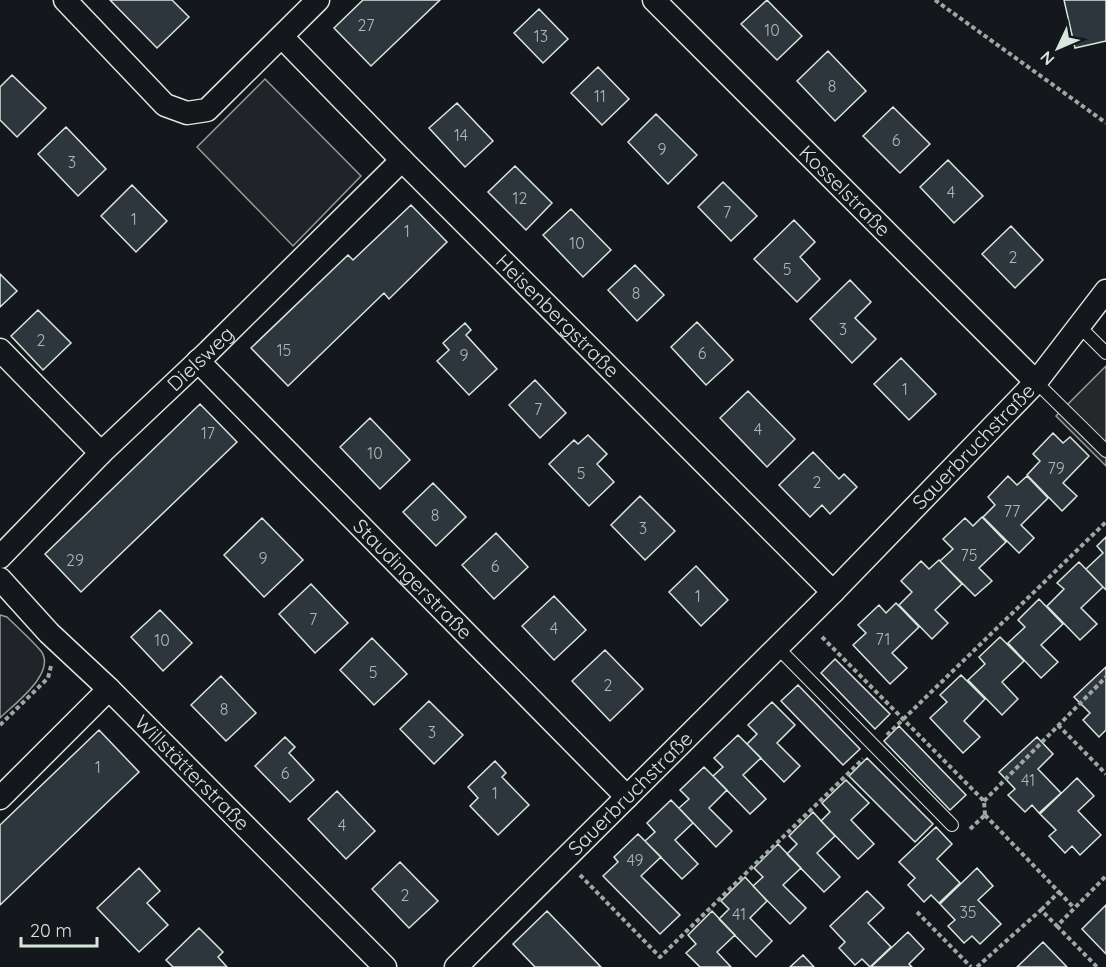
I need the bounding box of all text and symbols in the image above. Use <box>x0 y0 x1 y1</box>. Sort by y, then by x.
house number: 27 <box>358 15 374 35</box>
north arrow <box>1028 18 1088 78</box>
house number: 10 <box>764 20 780 40</box>
house number: 13 <box>534 26 548 46</box>
text: N <box>1036 47 1058 70</box>
house number: 8 <box>828 76 836 96</box>
house number: 11 <box>594 86 606 106</box>
house number: 14 <box>454 125 468 145</box>
house number: 6 <box>892 130 901 150</box>
house number: 9 <box>658 139 667 159</box>
street label: Kosselstraße <box>794 140 896 242</box>
house number: 3 <box>68 152 76 172</box>
house number: 4 <box>947 182 955 202</box>
house number: 12 <box>513 188 528 208</box>
house number: 7 <box>723 202 731 222</box>
house number: 1 <box>131 209 137 229</box>
house number: 1 <box>404 221 410 241</box>
house number: 10 <box>569 233 585 253</box>
house number: 2 <box>1009 247 1018 267</box>
street label: Heisenbergstraße <box>491 248 625 383</box>
house number: 5 <box>783 259 791 279</box>
house number: 8 <box>632 283 640 303</box>
house number: 3 <box>839 319 847 339</box>
street label: Dielsweg <box>162 321 239 396</box>
house number: 2 <box>37 330 46 350</box>
house number: 15 <box>277 340 291 360</box>
house number: 6 <box>698 343 707 363</box>
house number: 9 <box>460 345 469 365</box>
street label: Sauerbruchstraße <box>907 378 1040 515</box>
house number: 1 <box>902 379 908 399</box>
house number: 7 <box>534 399 542 419</box>
house number: 4 <box>754 419 762 439</box>
house number: 17 <box>201 423 215 443</box>
house number: 10 <box>367 443 383 463</box>
house number: 79 <box>1047 458 1065 478</box>
house number: 5 <box>577 463 585 483</box>
house number: 2 <box>813 472 822 492</box>
house number: 77 <box>1004 501 1020 521</box>
house number: 8 <box>431 505 439 525</box>
street label: Staudingerstraße <box>348 513 478 644</box>
house number: 3 <box>639 518 647 538</box>
house number: 75 <box>961 545 977 565</box>
house number: 9 <box>259 548 268 568</box>
house number: 29 <box>66 550 84 570</box>
house number: 6 <box>491 556 500 576</box>
house number: 1 <box>695 586 701 606</box>
house number: 7 <box>309 609 317 629</box>
house number: 4 <box>550 618 558 638</box>
house number: 71 <box>876 629 890 649</box>
house number: 10 <box>154 630 170 650</box>
house number: 5 <box>369 662 377 682</box>
house number: 2 <box>604 675 613 695</box>
house number: 8 <box>220 699 228 719</box>
street label: Willstätterstraße <box>130 709 255 835</box>
house number: 3 <box>428 722 436 742</box>
street label: Sauerbruchstraße <box>562 726 698 860</box>
house number: 1 <box>95 757 101 777</box>
house number: 6 <box>281 763 290 783</box>
house number: 41 <box>1021 770 1035 790</box>
house number: 1 <box>492 783 498 803</box>
house number: 4 <box>338 815 346 835</box>
house number: 49 <box>626 850 644 870</box>
house number: 2 <box>401 885 410 905</box>
house number: 35 <box>959 902 977 922</box>
house number: 41 <box>732 904 746 924</box>
scale bar <box>21 910 98 948</box>
text: 20 m <box>30 919 72 942</box>

